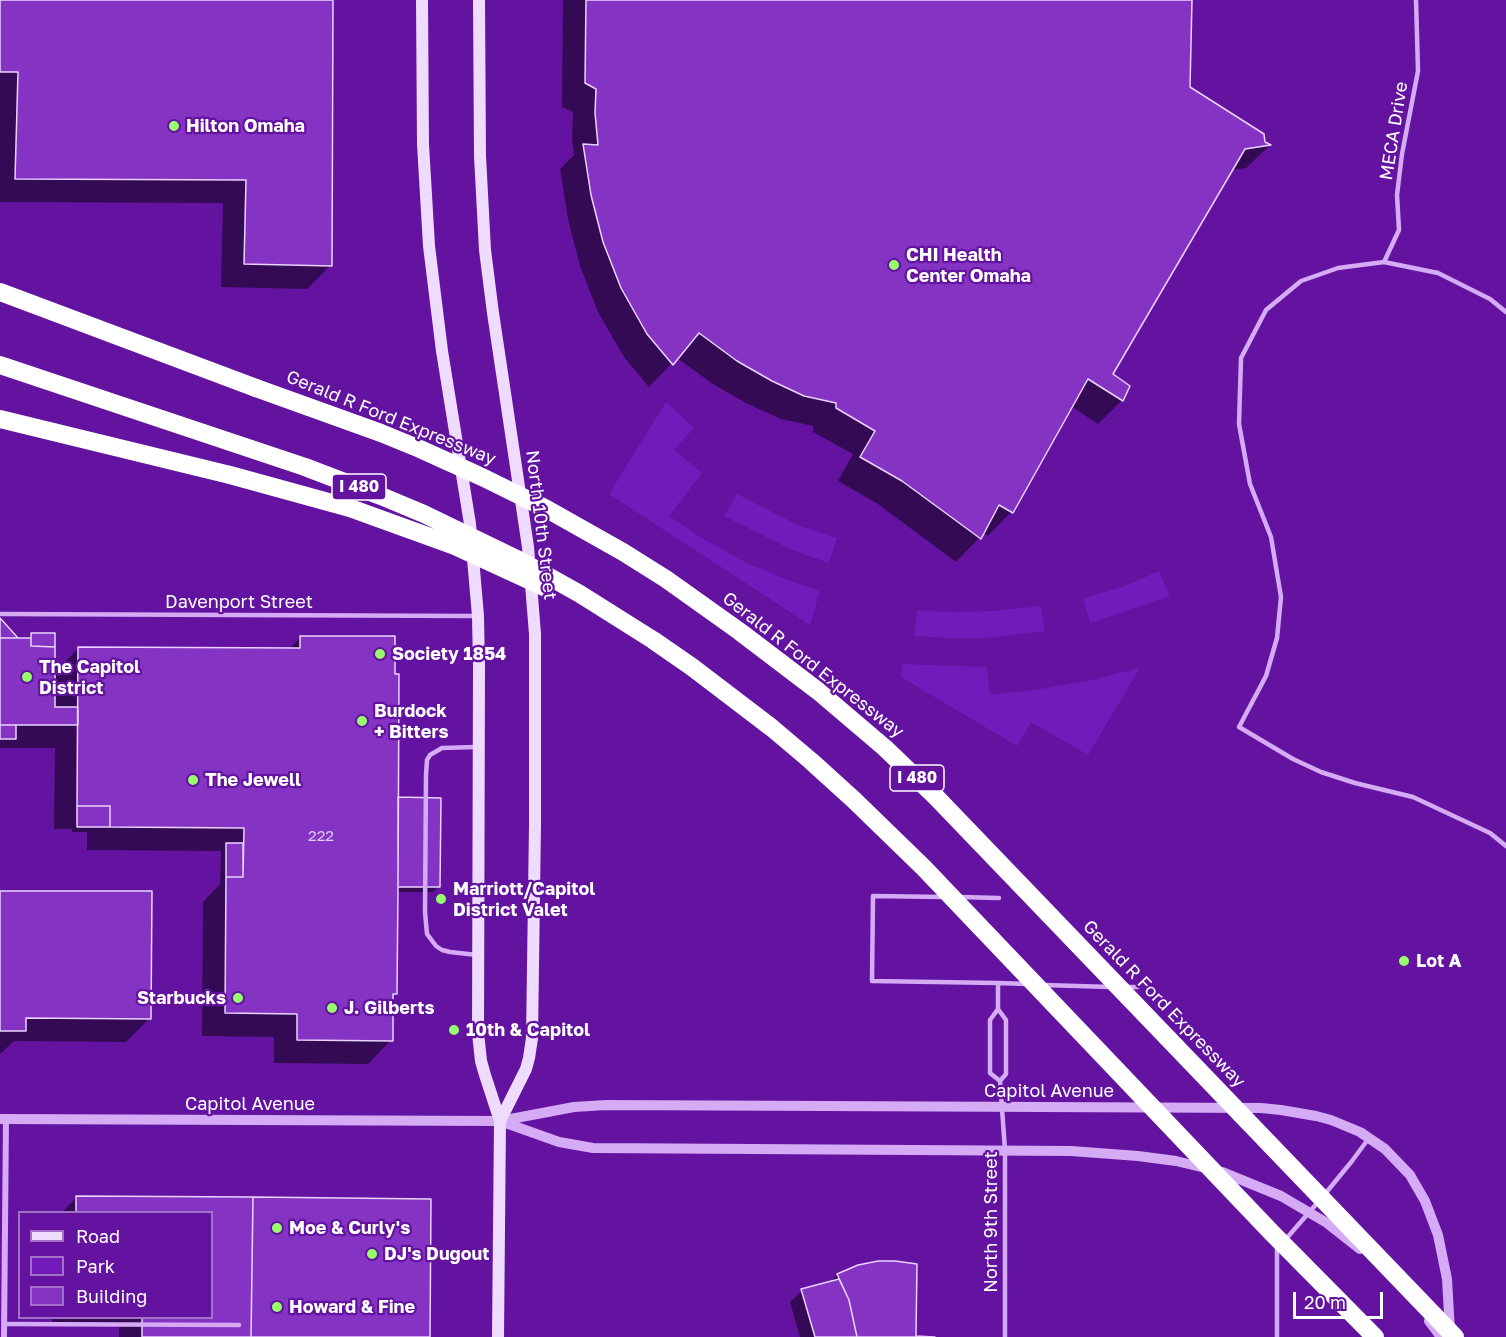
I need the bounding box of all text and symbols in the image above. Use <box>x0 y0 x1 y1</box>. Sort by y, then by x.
street label: MECA Drive <box>1376 80 1412 182</box>
place label: Hilton Omaha <box>186 115 305 137</box>
marker: Hilton Omaha <box>167 119 181 133</box>
place label: CHI Health Center Omaha <box>906 244 1031 286</box>
marker: CHI Health Center Omaha <box>887 258 901 272</box>
street label: Gerald R Ford Expressway <box>283 366 499 470</box>
street label: North 10th Street <box>521 449 561 601</box>
road number: I 480 <box>332 474 386 500</box>
street label: Gerald R Ford Expressway <box>718 587 908 743</box>
street label: Davenport Street <box>165 591 313 613</box>
place label: Society 1854 <box>392 643 506 665</box>
marker: Society 1854 <box>373 647 387 661</box>
place label: The Capitol District <box>39 656 140 698</box>
marker: The Capitol District <box>20 670 34 684</box>
place label: Burdock + Bitters <box>374 700 449 742</box>
marker: Burdock + Bitters <box>355 714 369 728</box>
road number: I 480 <box>890 765 944 791</box>
place label: The Jewell <box>205 769 301 791</box>
marker: The Jewell <box>186 773 200 787</box>
house number: 222 <box>308 827 334 845</box>
place label: Marriott/Capitol District Valet <box>453 878 595 920</box>
marker: Marriott/Capitol District Valet <box>434 892 448 906</box>
street label: Gerald R Ford Expressway <box>1078 916 1250 1092</box>
place label: Lot A <box>1416 950 1461 972</box>
marker: Lot A <box>1397 954 1411 968</box>
place label: Starbucks <box>137 987 226 1009</box>
marker: Starbucks <box>231 991 245 1005</box>
place label: J. Gilberts <box>344 997 435 1019</box>
marker: J. Gilberts <box>325 1001 339 1015</box>
place label: 10th & Capitol <box>466 1019 590 1041</box>
marker: 10th & Capitol <box>447 1023 461 1037</box>
street label: Capitol Avenue <box>984 1080 1114 1102</box>
street label: Capitol Avenue <box>185 1093 315 1115</box>
street label: North 9th Street <box>980 1151 1002 1293</box>
legend <box>18 1211 213 1319</box>
place label: Moe & Curly's <box>289 1217 410 1239</box>
marker: Moe & Curly's <box>270 1221 284 1235</box>
text: Road <box>76 1225 120 1247</box>
place label: DJ's Dugout <box>384 1243 489 1265</box>
marker: DJ's Dugout <box>365 1247 379 1261</box>
text: Park <box>76 1255 115 1277</box>
scale bar <box>1296 1280 1386 1318</box>
text: Building <box>76 1285 147 1307</box>
text: 20 m <box>1304 1291 1346 1313</box>
place label: Howard & Fine <box>289 1296 415 1318</box>
marker: Howard & Fine <box>270 1300 284 1314</box>

